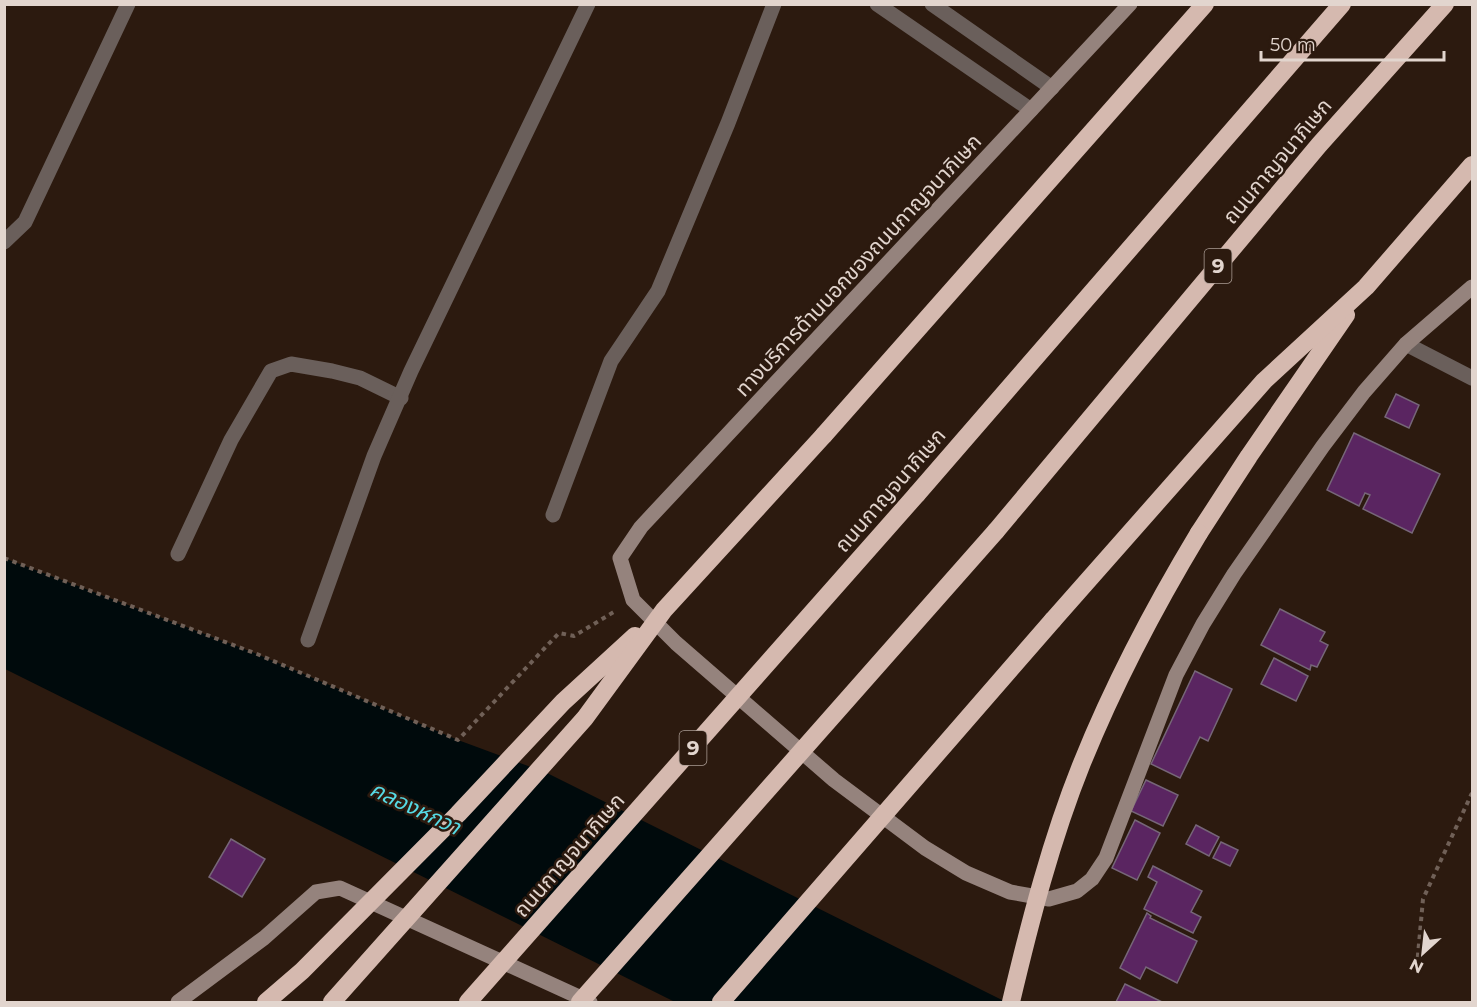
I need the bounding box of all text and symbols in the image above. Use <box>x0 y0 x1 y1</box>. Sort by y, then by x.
scale bar <box>1261 24 1444 62</box>
text: 50 m <box>1270 34 1316 56</box>
street label: ถนนกาญจนาภิเษก <box>1217 93 1337 229</box>
street label: ทางบริการด้านนอกของถนนกาญจนาภิเษก <box>730 129 986 401</box>
road number: 9 <box>1204 249 1232 283</box>
street label: ถนนกาญจนาภิเษก <box>829 423 951 557</box>
road number: 9 <box>680 731 706 765</box>
water label: คลองหกวา <box>366 775 465 841</box>
street label: ถนนกาญจนาภิเษก <box>508 788 630 922</box>
north arrow <box>1393 923 1453 983</box>
text: N <box>1406 955 1426 977</box>

